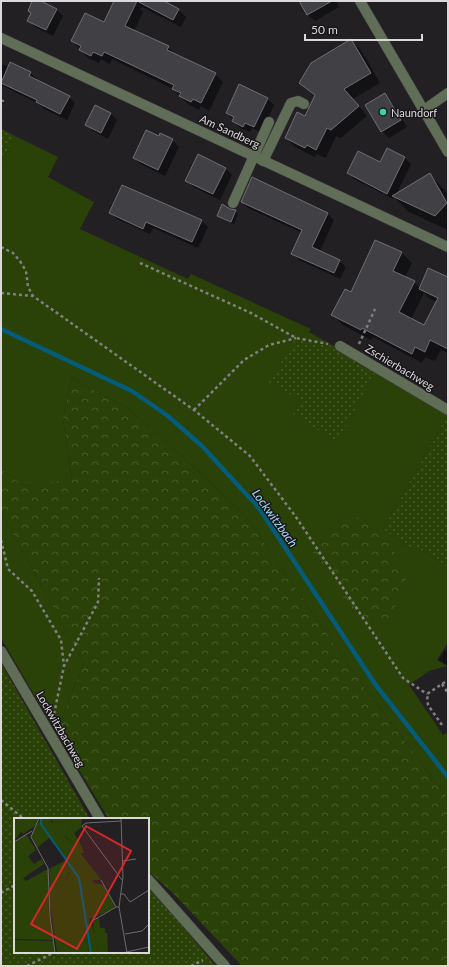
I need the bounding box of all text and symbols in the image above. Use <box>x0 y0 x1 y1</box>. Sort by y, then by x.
scale bar <box>305 16 422 42</box>
text: 50 m <box>311 22 338 37</box>
place label: Naundorf <box>391 106 437 119</box>
marker: Naundorf <box>378 107 388 117</box>
street label: Am Sandberg <box>198 111 262 151</box>
street label: Zschierbachweg <box>363 341 437 393</box>
water label: Lockwitzbach <box>249 486 301 550</box>
street label: Lockwitzbachweg <box>34 689 88 770</box>
inset map <box>14 818 149 953</box>

